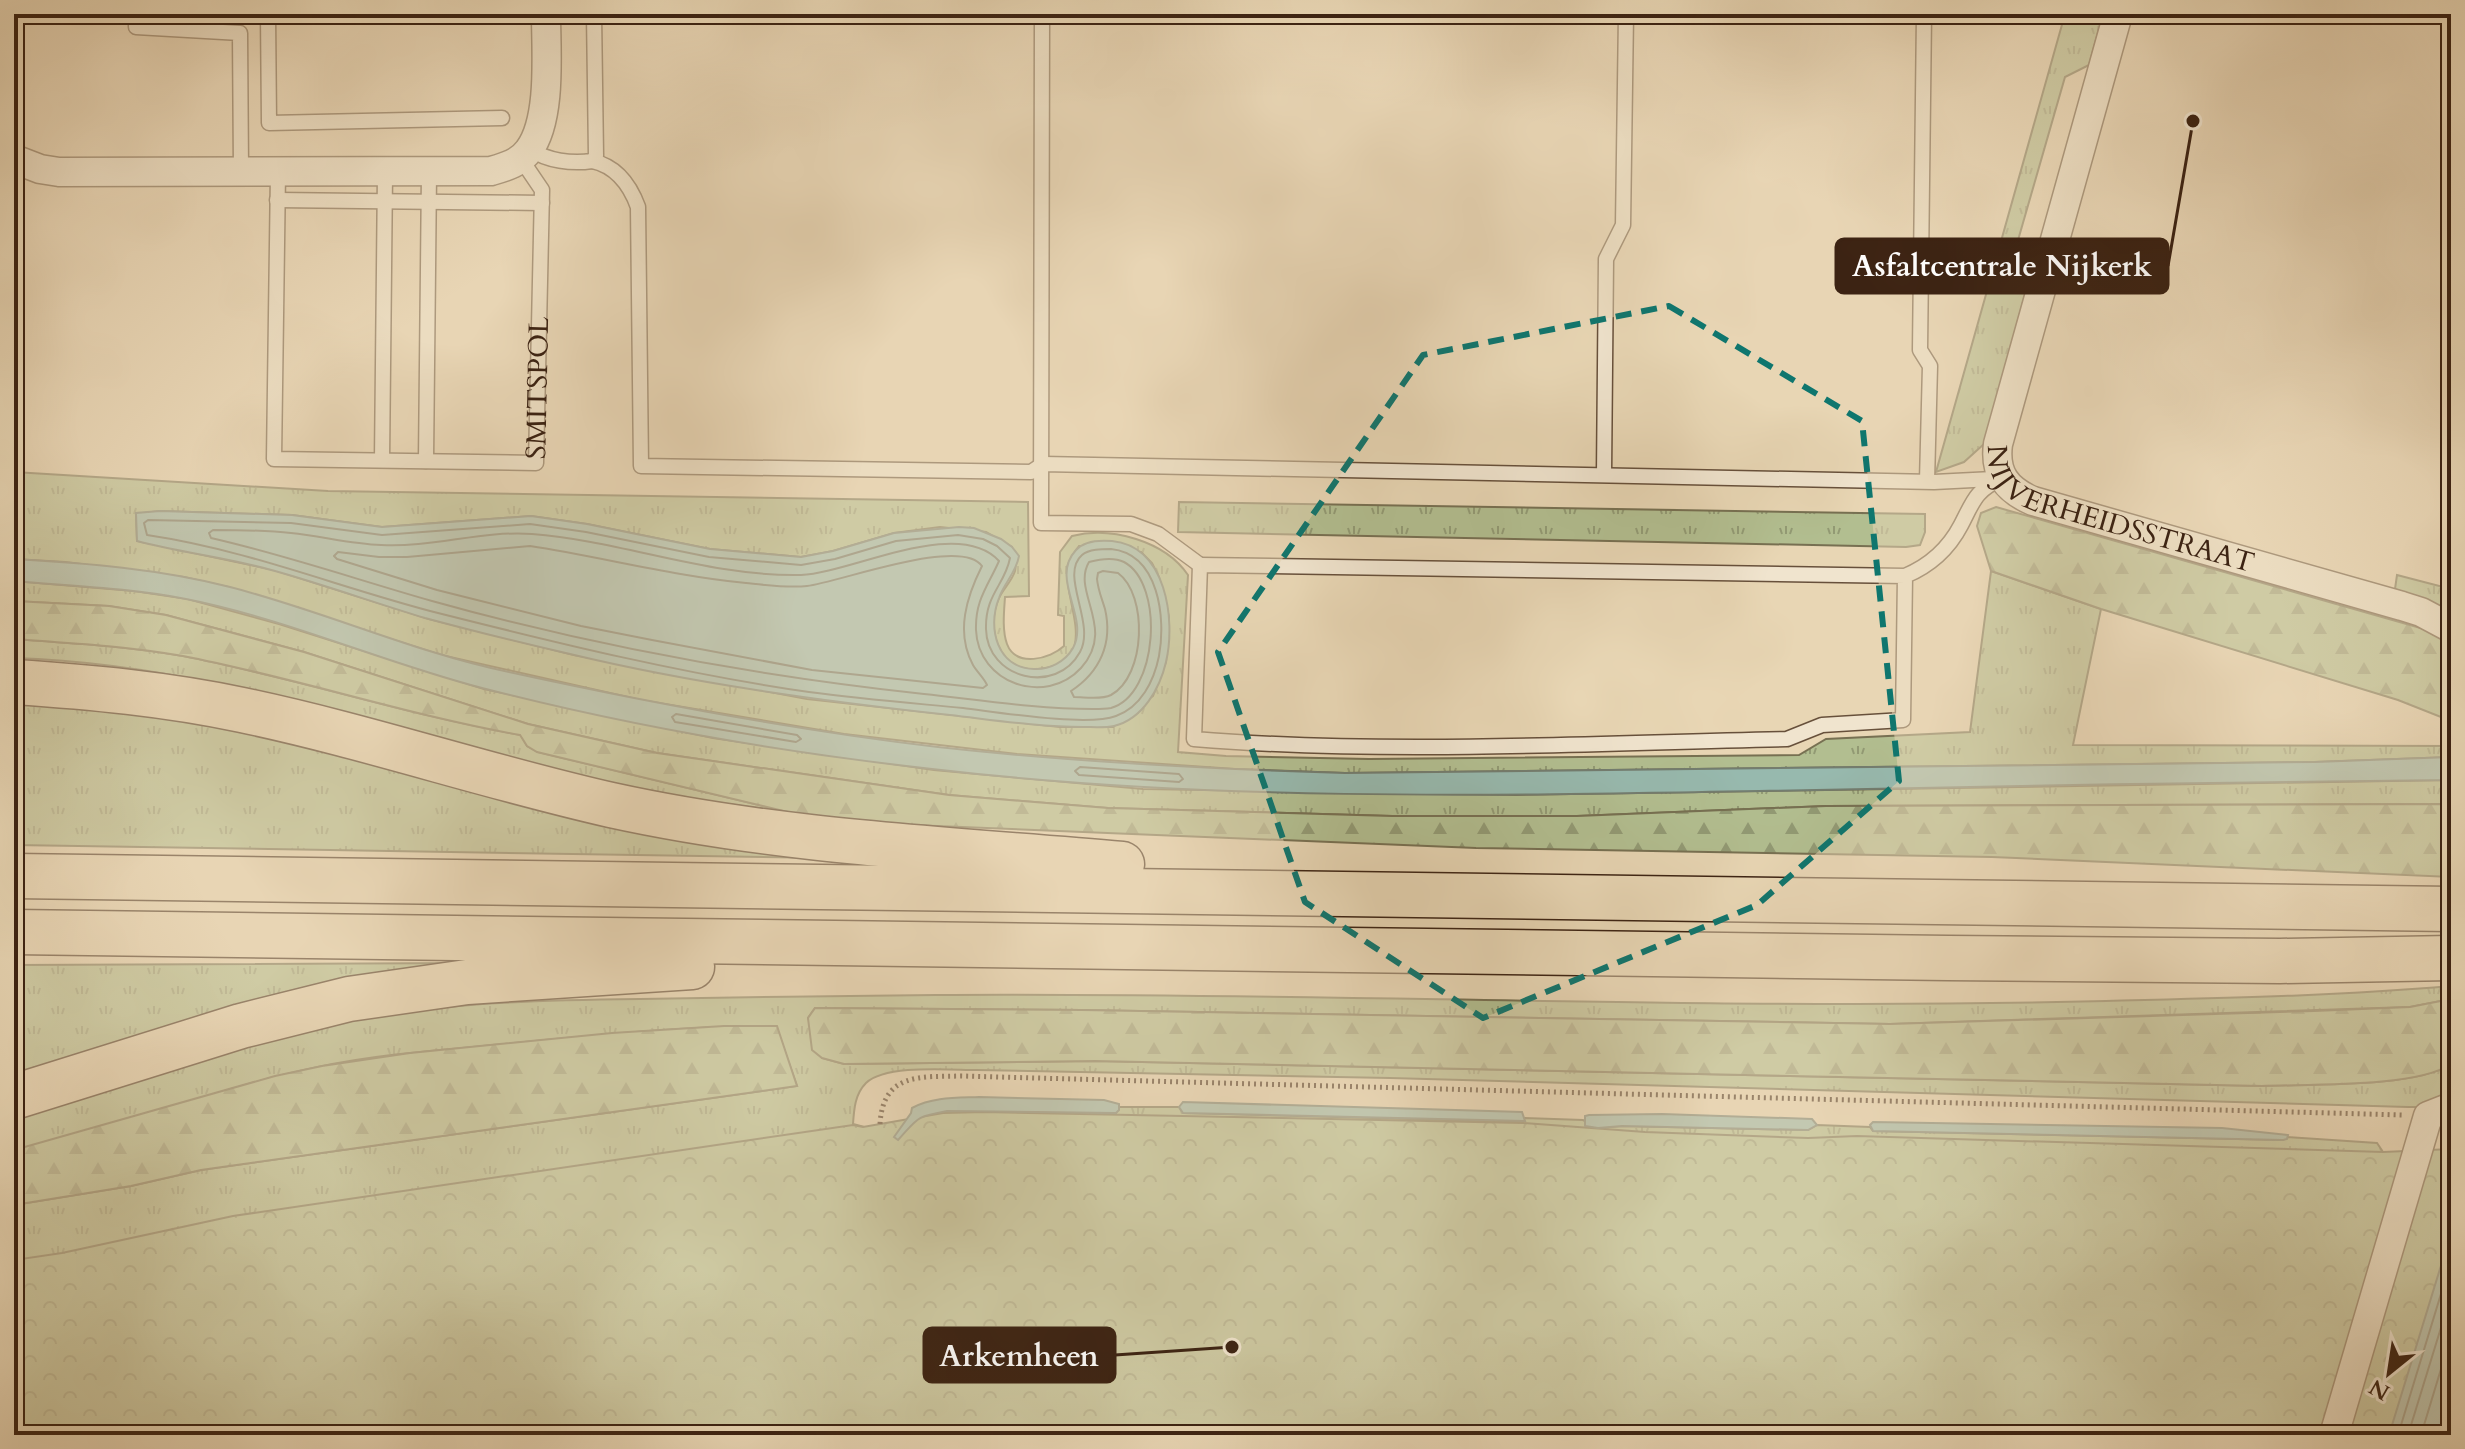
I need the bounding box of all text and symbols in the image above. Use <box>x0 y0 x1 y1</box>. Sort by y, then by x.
callout: Asfaltcentrale Nijkerk <box>1836 239 2168 293</box>
text: Asfaltcentrale Nijkerk <box>1852 246 2152 287</box>
street label: SMITSPOL <box>517 316 558 460</box>
street label: NIJVERHEIDSSTRAAT <box>1978 444 2259 582</box>
callout: Arkemheen <box>924 1328 1115 1382</box>
north arrow <box>2349 1333 2429 1413</box>
text: Arkemheen <box>939 1336 1099 1377</box>
text: N <box>2364 1372 2395 1407</box>

